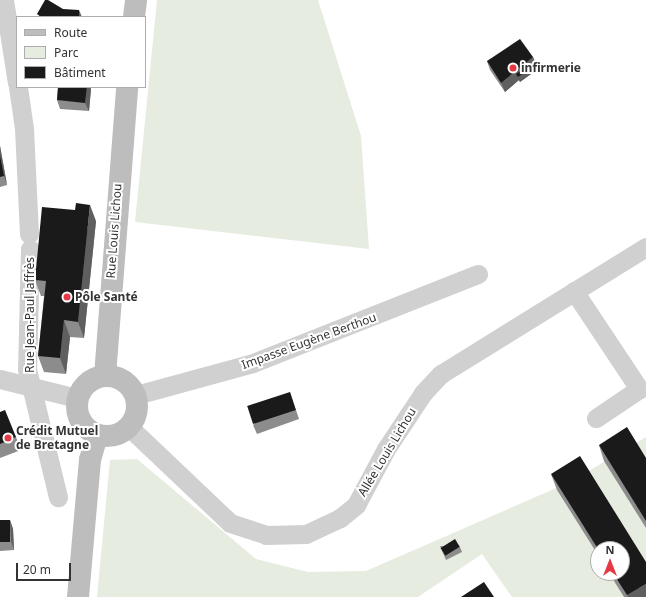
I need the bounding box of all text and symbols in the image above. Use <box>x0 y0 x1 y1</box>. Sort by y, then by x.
legend <box>16 16 146 88</box>
text: Route <box>54 24 87 41</box>
text: Parc <box>54 44 78 61</box>
place label: infirmerie <box>521 61 581 75</box>
marker: infirmerie <box>508 63 518 73</box>
text: Bâtiment <box>54 64 106 81</box>
street label: Rue Louis Lichou <box>104 183 124 279</box>
street label: Rue Jean-Paul Jaffrès <box>23 257 37 373</box>
place label: Pôle Santé <box>75 290 138 304</box>
marker: Pôle Santé <box>62 292 72 302</box>
street label: Impasse Eugène Berthou <box>240 310 378 372</box>
street label: Allée Louis Lichou <box>355 405 419 499</box>
place label: Crédit Mutuel de Bretagne <box>16 424 98 452</box>
marker: Crédit Mutuel de Bretagne <box>3 433 13 443</box>
north arrow <box>590 541 630 581</box>
text: N <box>606 542 614 557</box>
scale bar <box>18 555 73 581</box>
text: 20 m <box>23 561 51 578</box>

